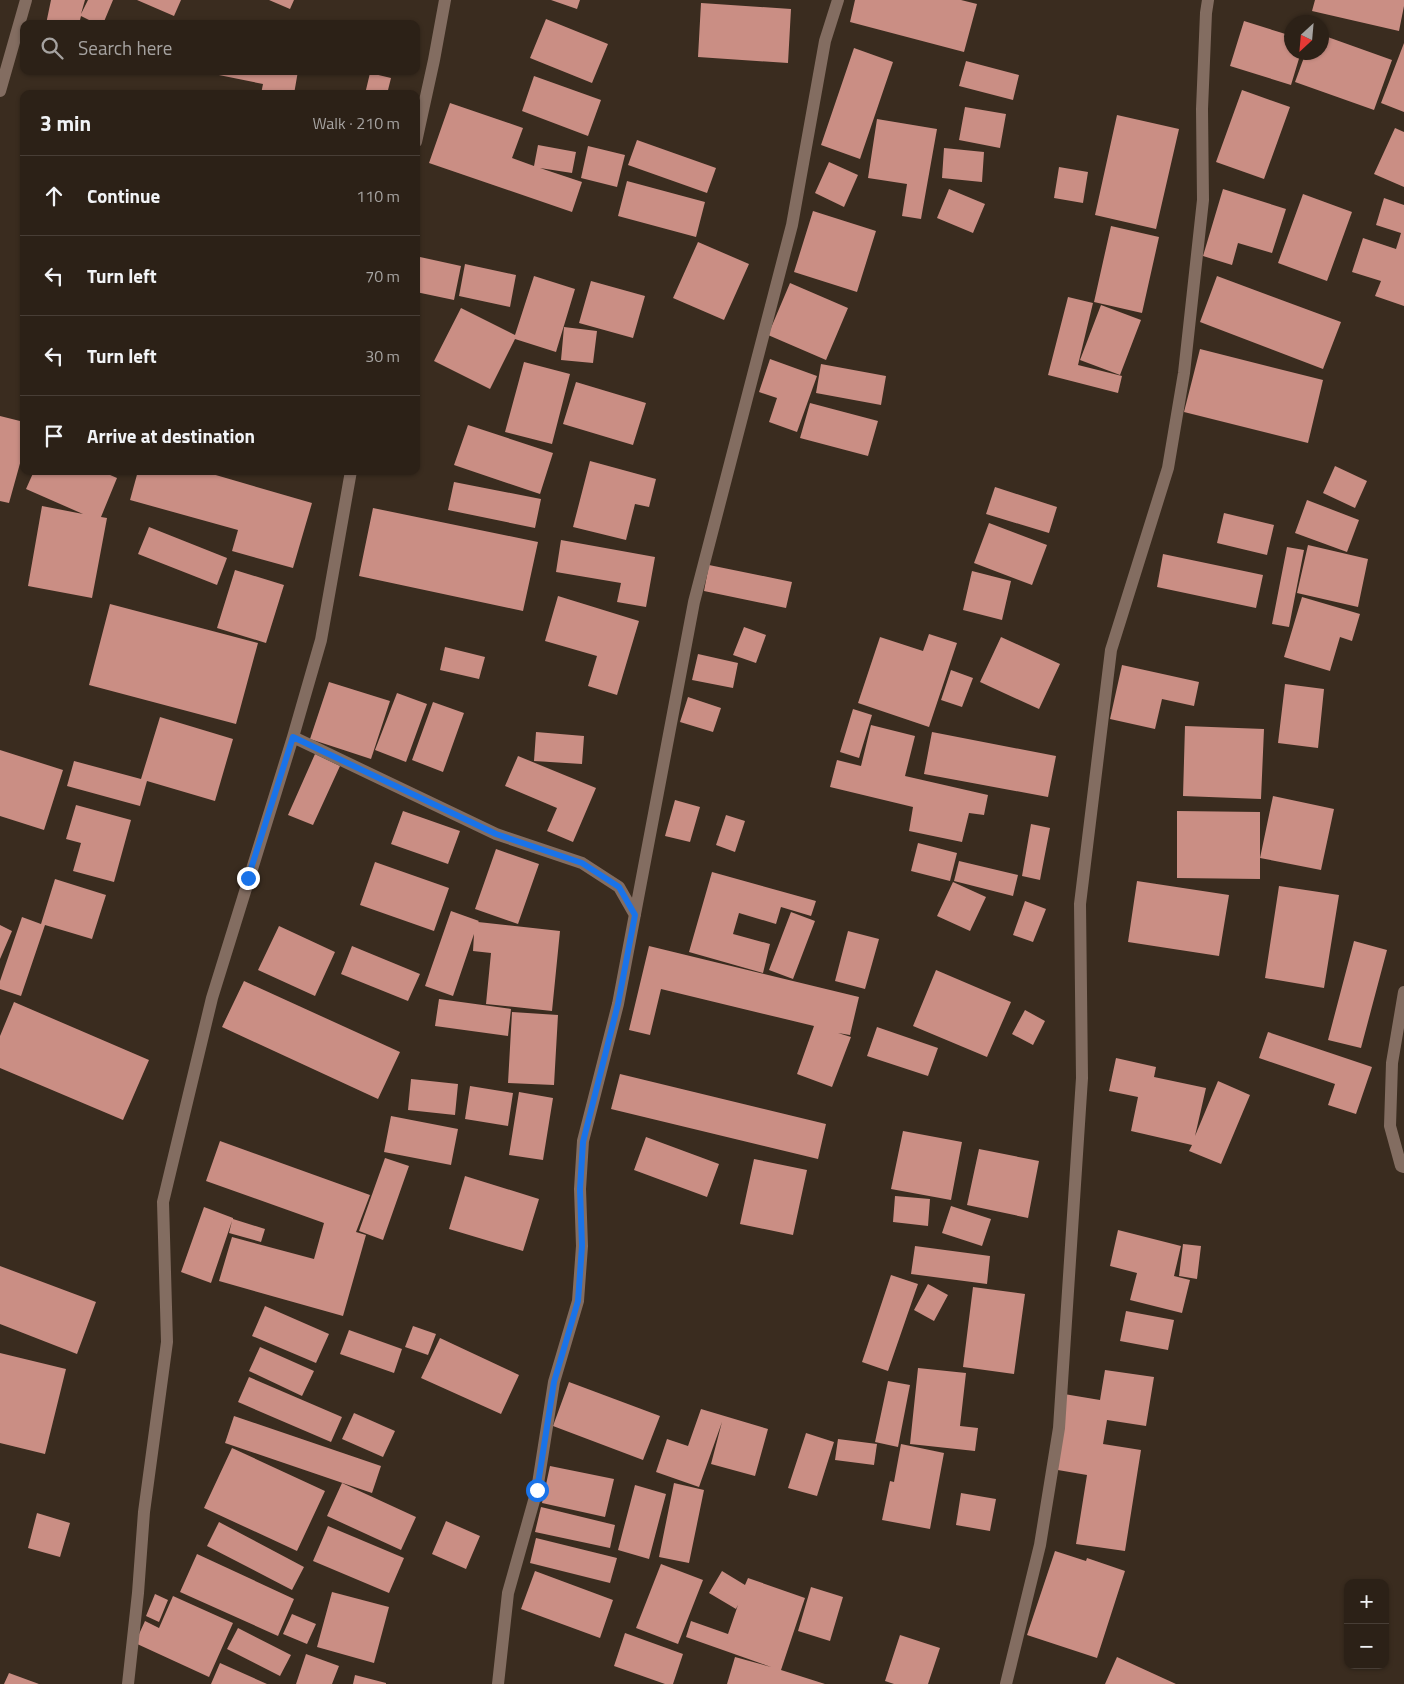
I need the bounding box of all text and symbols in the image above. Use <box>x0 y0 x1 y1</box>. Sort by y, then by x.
north arrow <box>1284 15 1329 60</box>
search box <box>20 20 420 75</box>
text: Search here <box>78 33 172 62</box>
icon: search <box>38 34 66 62</box>
text: 3 min <box>40 107 91 139</box>
text: Walk · 210 m <box>312 111 400 135</box>
text: Continue <box>87 181 160 210</box>
icon: ahead <box>40 182 68 210</box>
text: 110 m <box>356 184 400 208</box>
text: Turn left <box>87 261 157 290</box>
icon: left <box>40 262 68 290</box>
text: 70 m <box>365 264 400 288</box>
text: Turn left <box>87 341 157 370</box>
icon: left <box>40 342 68 370</box>
text: 30 m <box>365 344 400 368</box>
text: Arrive at destination <box>87 421 255 450</box>
icon: arrive <box>40 422 68 450</box>
route end <box>237 867 260 890</box>
route start <box>526 1479 549 1502</box>
map controls <box>1344 1579 1389 1669</box>
button: + <box>1344 1579 1389 1624</box>
button: − <box>1344 1624 1389 1669</box>

